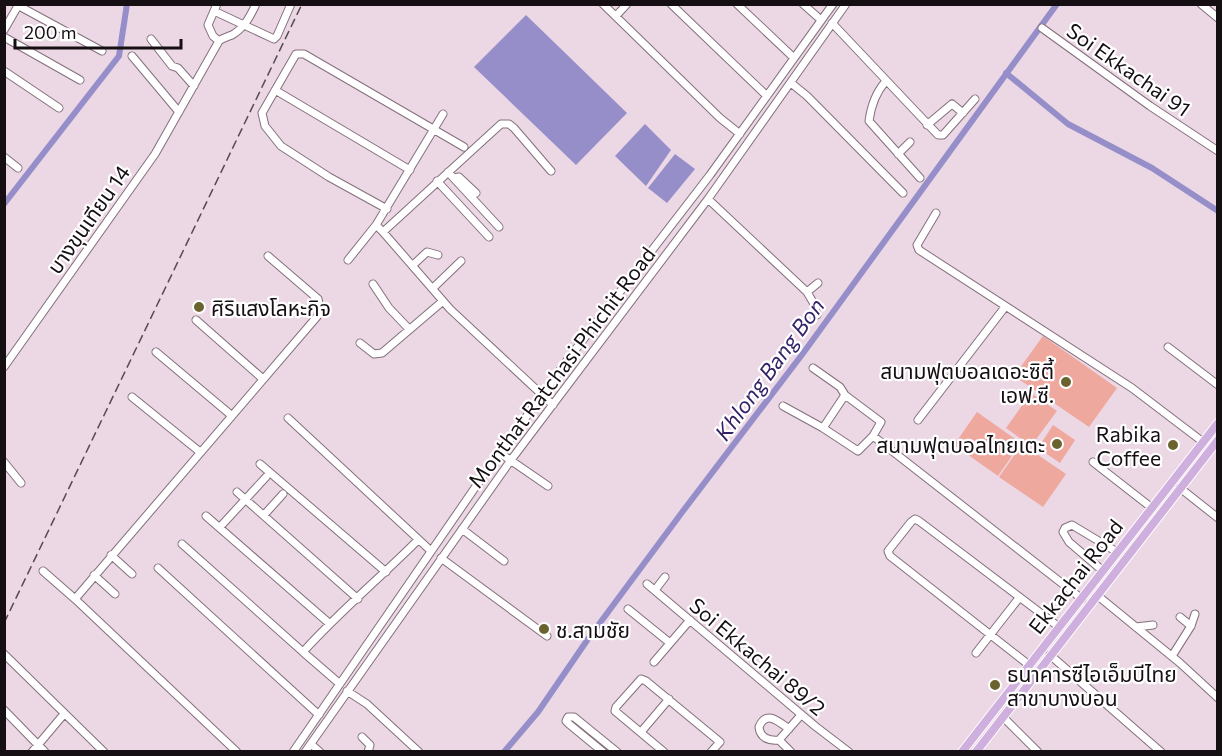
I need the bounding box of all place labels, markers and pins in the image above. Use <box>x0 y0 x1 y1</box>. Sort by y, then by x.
place label: ศิริแสงโลหะกิจ <box>211 295 331 320</box>
marker: ศิริแสงโลหะกิจ <box>192 300 206 314</box>
place label: สนามฟุตบอลเดอะซิตี้ เอฟ.ซี. <box>880 357 1054 407</box>
marker: สนามฟุตบอลเดอะซิตี้ เอฟ.ซี. <box>1059 375 1073 389</box>
place label: Rabika Coffee <box>1096 421 1161 470</box>
place label: สนามฟุตบอลไทยเตะ <box>876 432 1045 459</box>
marker: สนามฟุตบอลไทยเตะ <box>1050 437 1064 451</box>
marker: Rabika Coffee <box>1166 438 1180 452</box>
place label: ช.สามชัย <box>556 617 630 642</box>
marker: ช.สามชัย <box>537 622 551 636</box>
place label: ธนาคารซีไอเอ็มบีไทย สาขาบางบอน <box>1007 661 1177 710</box>
marker: ธนาคารซีไอเอ็มบีไทย สาขาบางบอน <box>988 678 1002 692</box>

